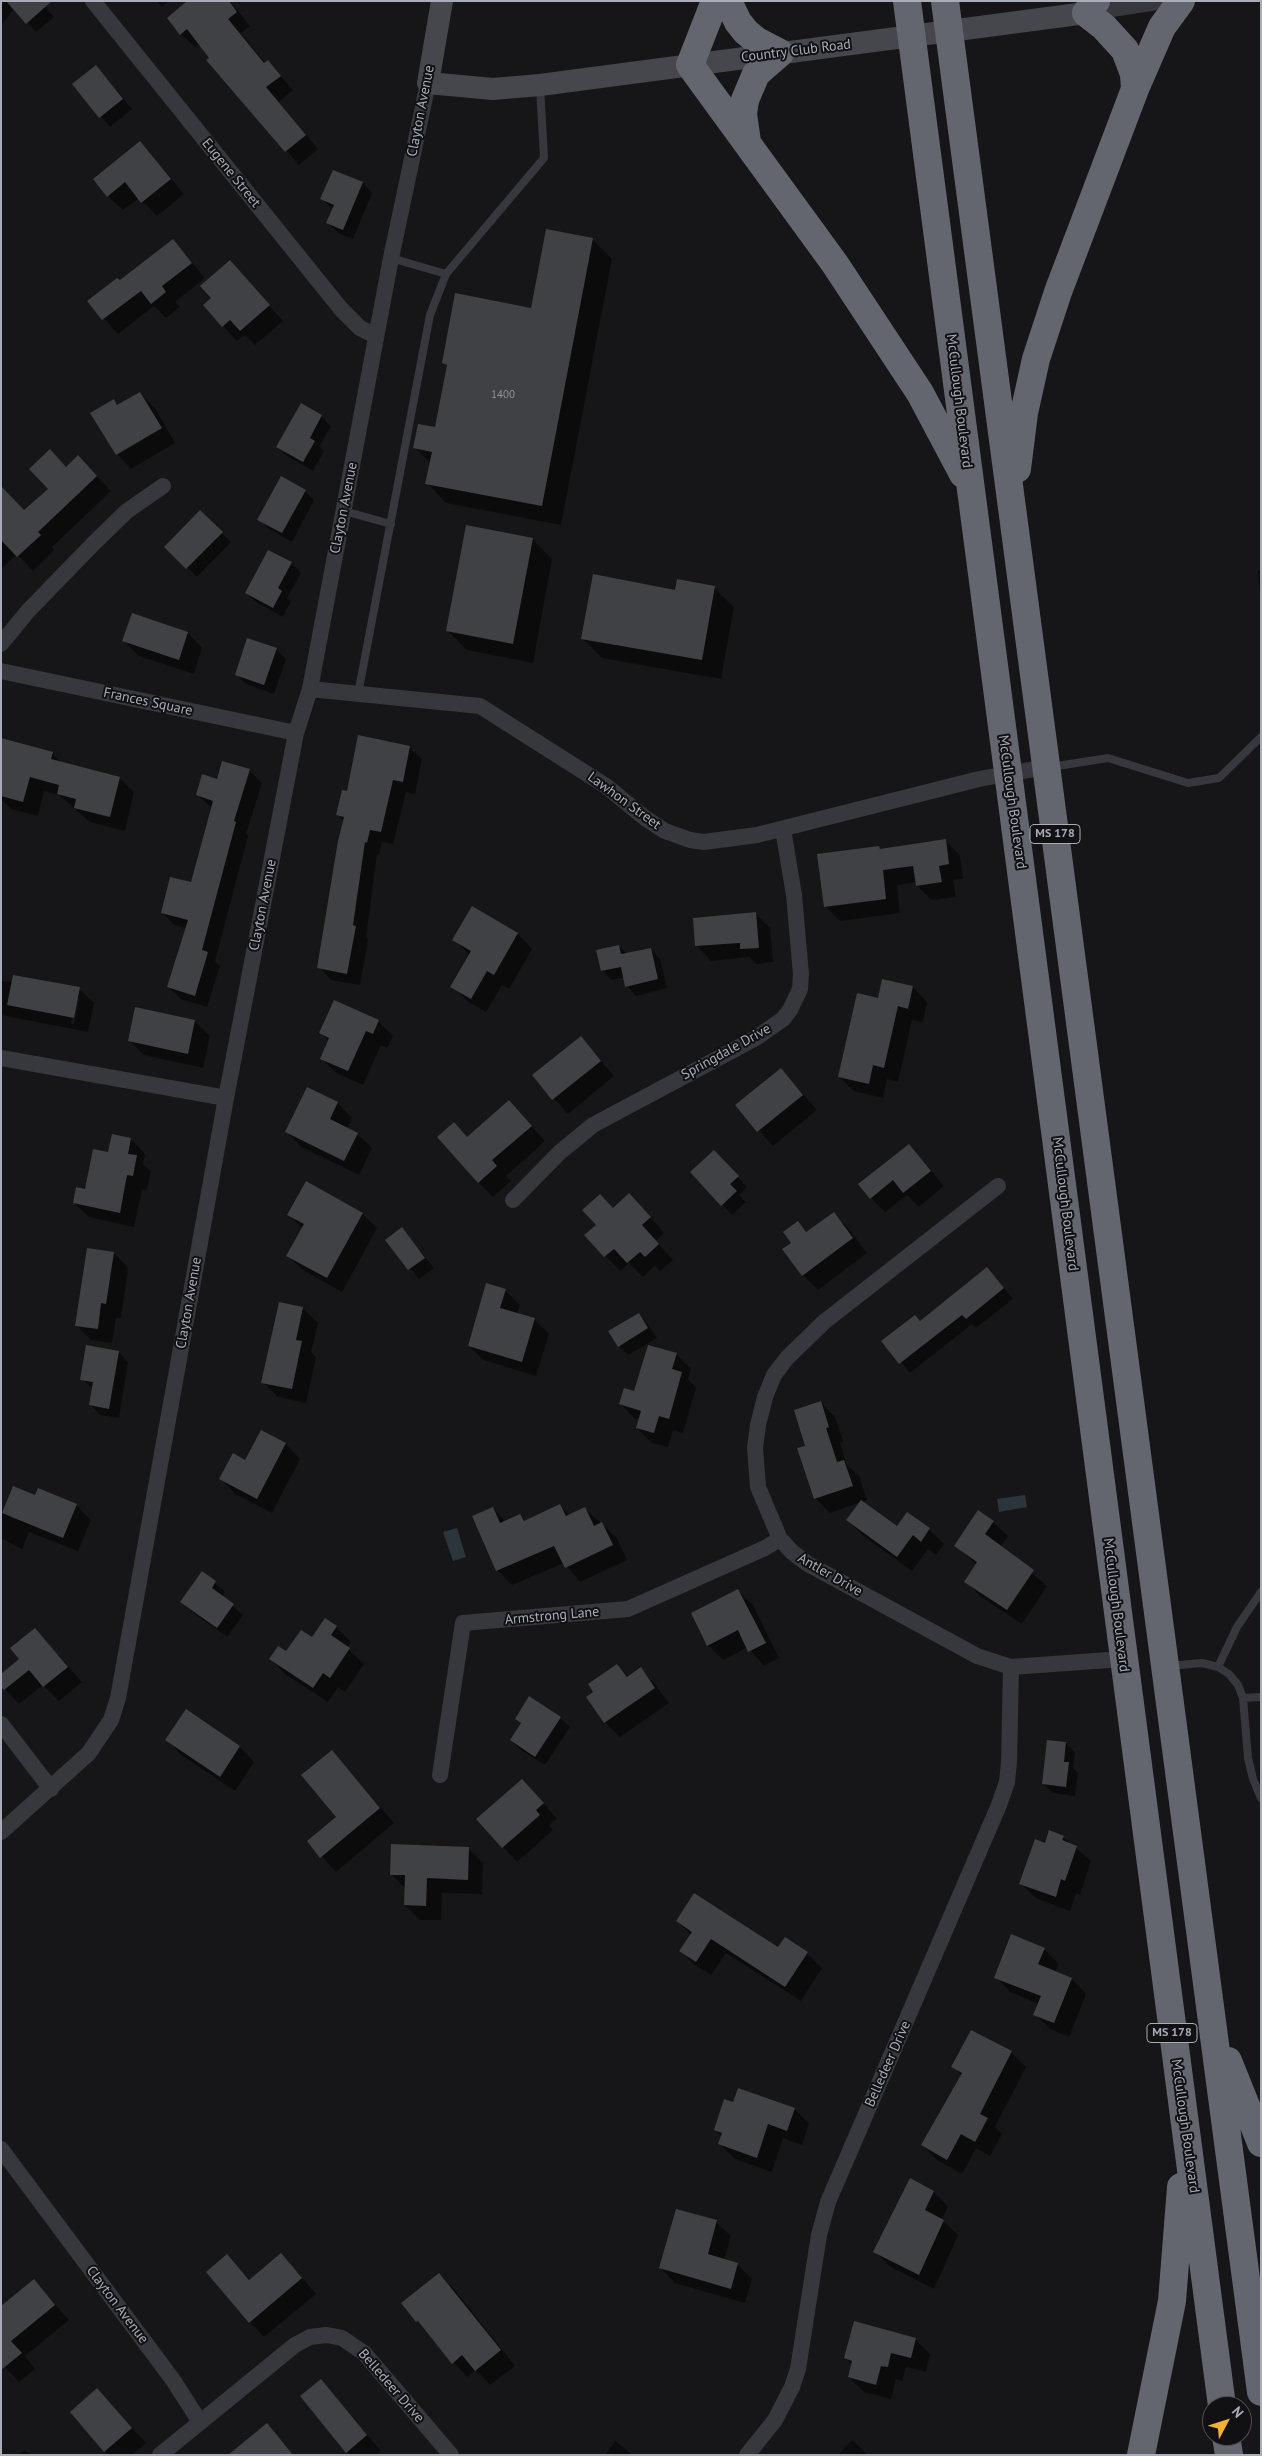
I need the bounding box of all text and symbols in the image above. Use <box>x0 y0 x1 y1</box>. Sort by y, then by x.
street label: Country Club Road <box>740 36 852 66</box>
street label: Clayton Avenue <box>404 64 438 158</box>
street label: Eugene Street <box>198 135 264 211</box>
street label: McCullough Boulevard <box>942 333 976 469</box>
house number: 1400 <box>491 388 515 402</box>
street label: Clayton Avenue <box>327 461 361 555</box>
street label: Frances Square <box>102 684 194 720</box>
street label: McCullough Boulevard <box>994 734 1030 870</box>
street label: Lawhon Street <box>584 769 664 833</box>
road number: MS 178 <box>1030 824 1080 844</box>
street label: Clayton Avenue <box>246 858 280 952</box>
street label: Springdale Drive <box>678 1021 774 1083</box>
street label: McCullough Boulevard <box>1048 1136 1082 1272</box>
street label: Clayton Avenue <box>173 1256 205 1350</box>
street label: McCullough Boulevard <box>1099 1537 1133 1673</box>
street label: Antler Drive <box>795 1550 865 1600</box>
street label: Armstrong Lane <box>504 1604 600 1628</box>
street label: Belledeer Drive <box>862 2019 914 2109</box>
road number: MS 178 <box>1147 2024 1197 2042</box>
street label: McCullough Boulevard <box>1167 2058 1203 2194</box>
street label: Clayton Avenue <box>82 2263 152 2347</box>
street label: Belledeer Drive <box>354 2346 428 2426</box>
north arrow <box>1202 2396 1252 2446</box>
text: N <box>1228 2403 1248 2421</box>

